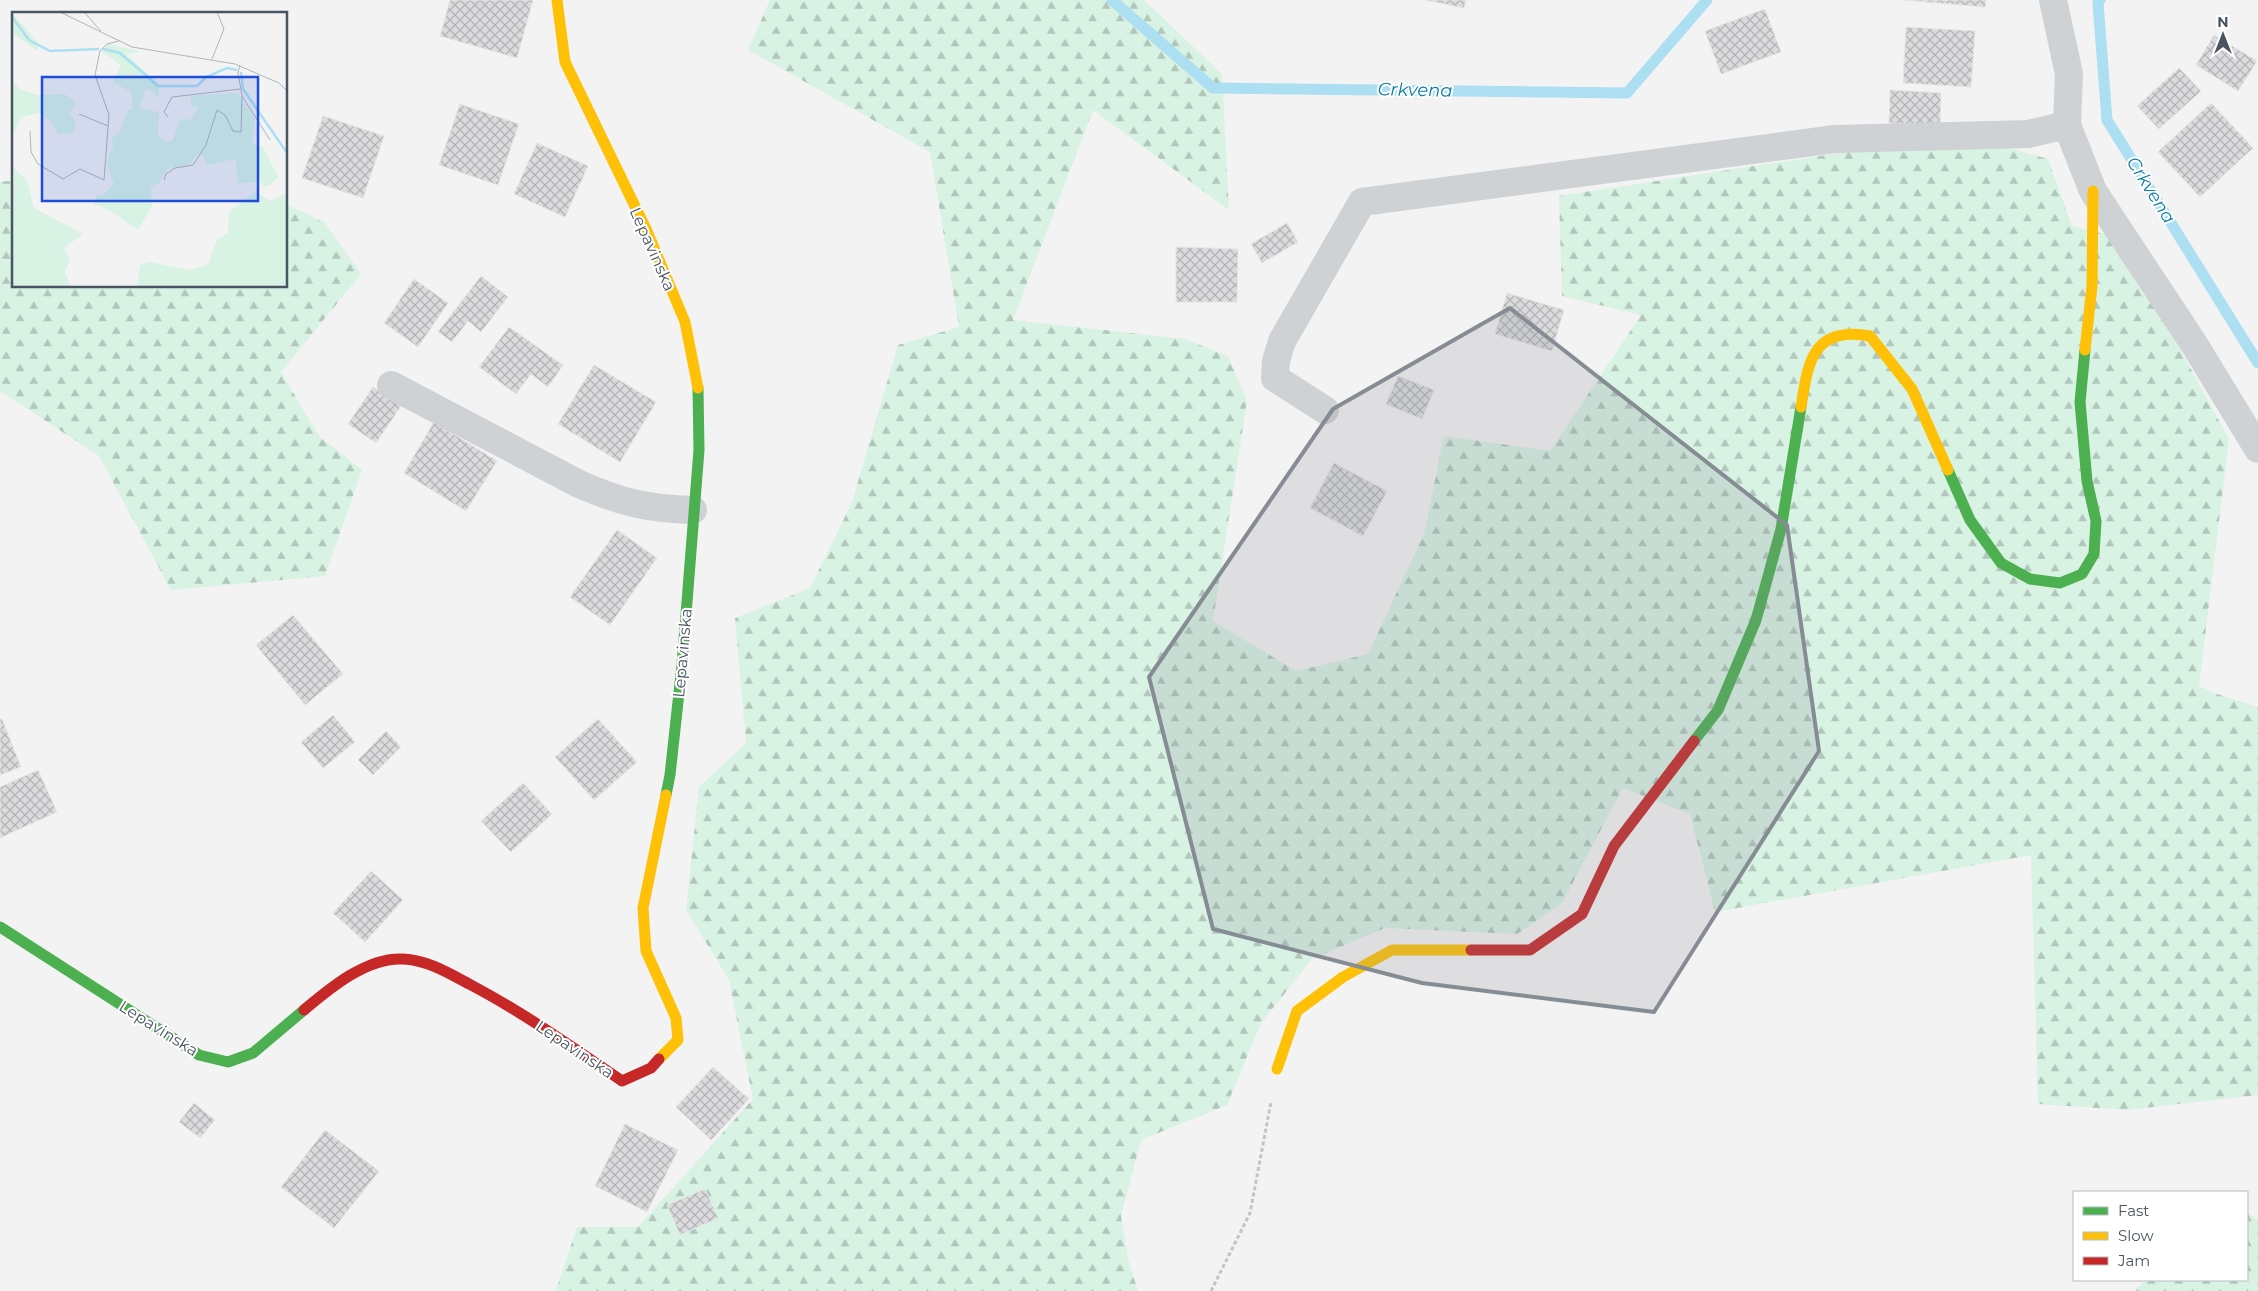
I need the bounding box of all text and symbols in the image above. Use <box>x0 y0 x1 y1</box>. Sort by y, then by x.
north arrow <box>2198 10 2248 60</box>
inset map <box>12 12 288 288</box>
text: N <box>2217 13 2229 31</box>
water label: Crkvena <box>1377 78 1453 102</box>
water label: Crkvena <box>2122 152 2180 228</box>
street label: Lepavinska <box>626 204 679 294</box>
street label: Lepavinska <box>669 608 696 698</box>
street label: Lepavinska <box>116 997 202 1060</box>
street label: Lepavinska <box>532 1017 617 1082</box>
legend <box>2073 1191 2248 1281</box>
text: Fast <box>2118 1201 2149 1220</box>
text: Slow <box>2118 1226 2154 1245</box>
text: Jam <box>2117 1251 2150 1270</box>

